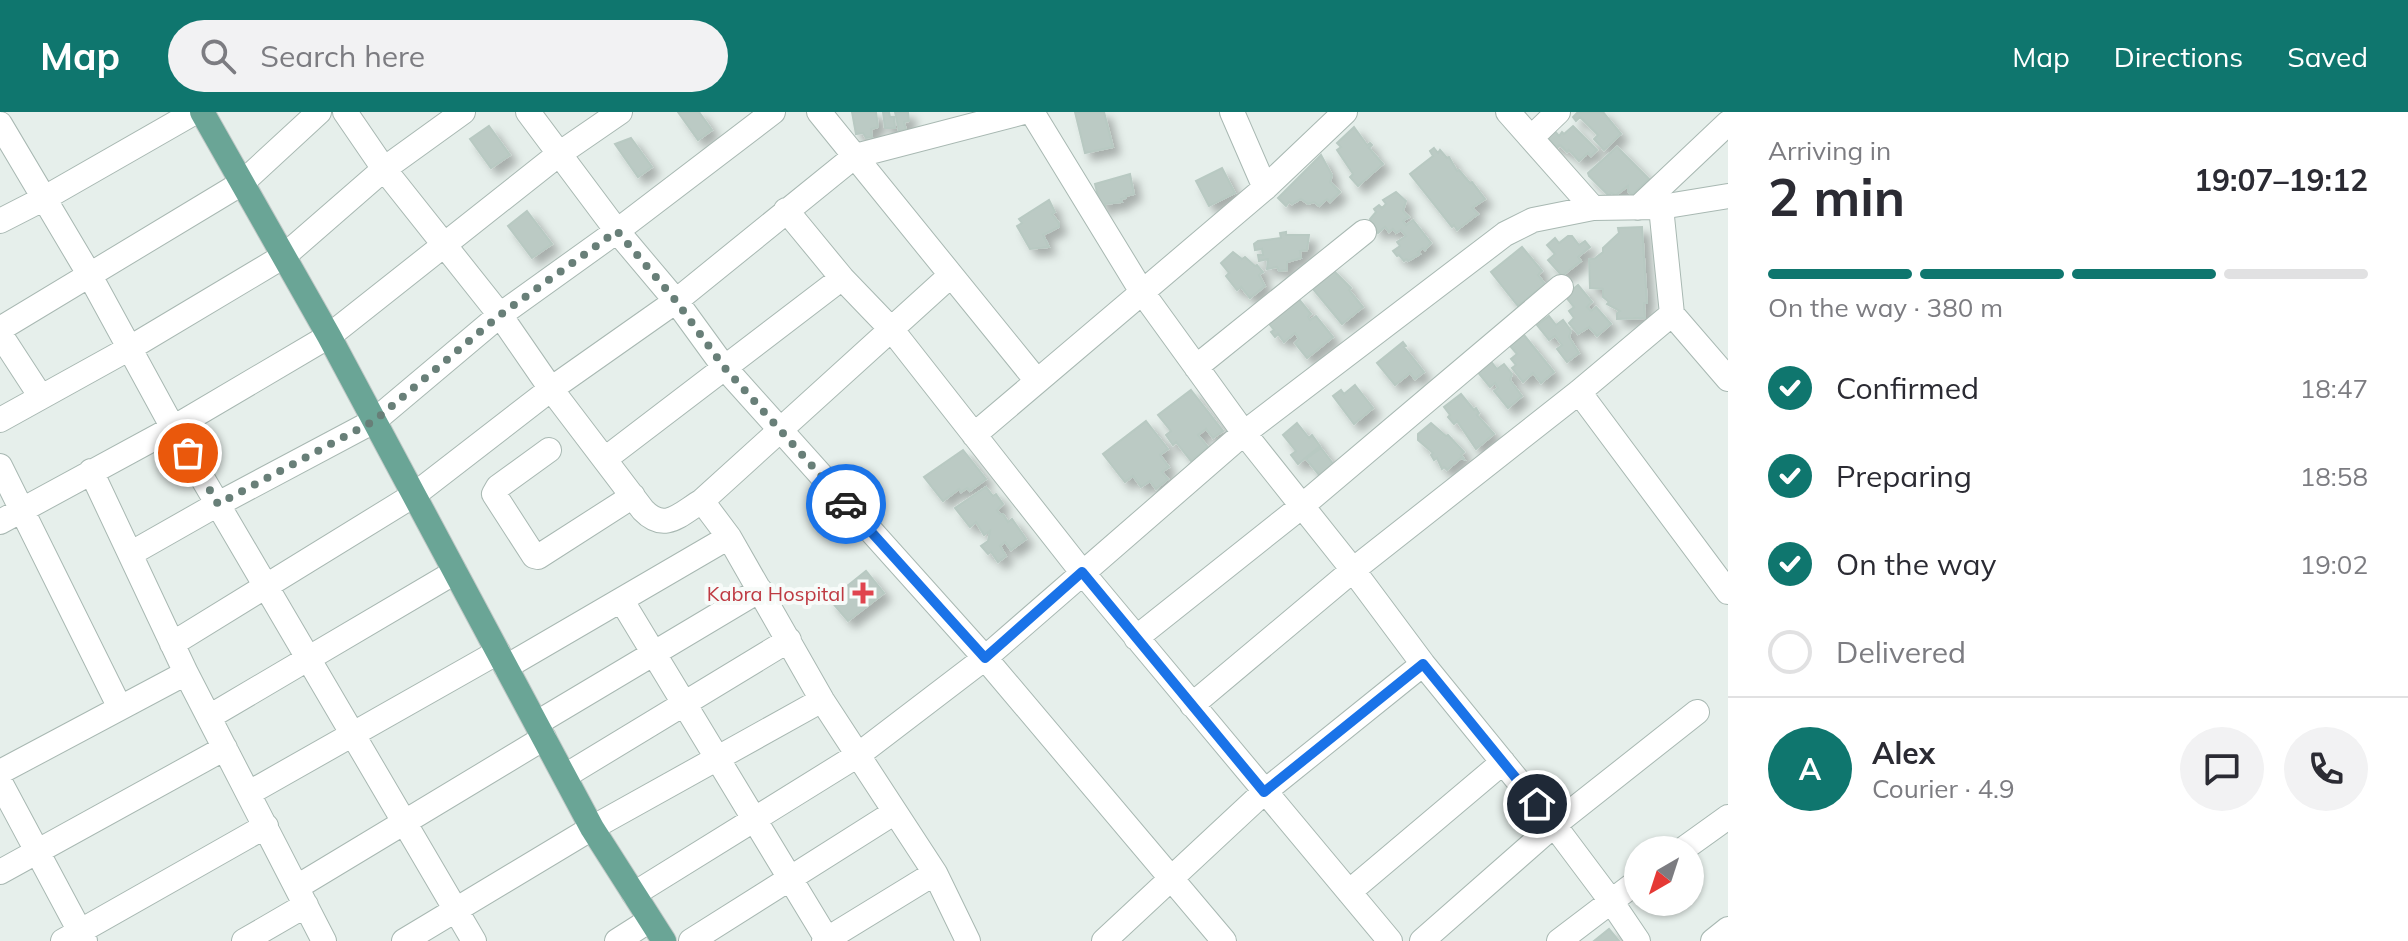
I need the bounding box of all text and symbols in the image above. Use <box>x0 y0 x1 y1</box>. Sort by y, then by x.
search box <box>168 20 728 92</box>
text: Map <box>40 32 120 80</box>
icon: search <box>196 34 240 78</box>
text: Search here <box>260 37 425 75</box>
text: Map <box>2012 39 2070 74</box>
text: Directions <box>2114 39 2243 74</box>
text: Saved <box>2287 39 2368 74</box>
text: Arriving in <box>1768 134 1891 167</box>
text: 19:07–19:12 <box>2194 161 2368 199</box>
text: 2 min <box>1768 164 1905 229</box>
text: On the way · 380 m <box>1768 291 2003 324</box>
icon: check <box>1768 366 1812 410</box>
text: Confirmed <box>1836 369 1979 407</box>
text: 18:47 <box>2300 372 2368 405</box>
pin <box>154 419 222 487</box>
icon: bag <box>166 431 210 475</box>
icon: check <box>1768 454 1812 498</box>
text: Preparing <box>1836 457 1972 495</box>
text: 18:58 <box>2300 460 2368 493</box>
courier <box>806 464 886 544</box>
icon: car <box>824 482 868 526</box>
icon: check <box>1768 542 1812 586</box>
text: On the way <box>1836 545 1996 583</box>
text: 19:02 <box>2300 548 2368 581</box>
place label: Kabra Hospital <box>707 581 845 606</box>
marker: Kabra Hospital <box>852 582 874 604</box>
text: Delivered <box>1836 633 1966 671</box>
button: chat <box>2180 727 2264 811</box>
button: phone <box>2284 727 2368 811</box>
text: Alex <box>1872 734 1935 772</box>
text: A <box>1799 750 1821 788</box>
pin <box>1503 770 1571 838</box>
text: Courier · 4.9 <box>1872 772 2015 805</box>
icon: home <box>1515 782 1559 826</box>
north arrow <box>1624 836 1704 916</box>
map controls <box>1624 836 1704 916</box>

